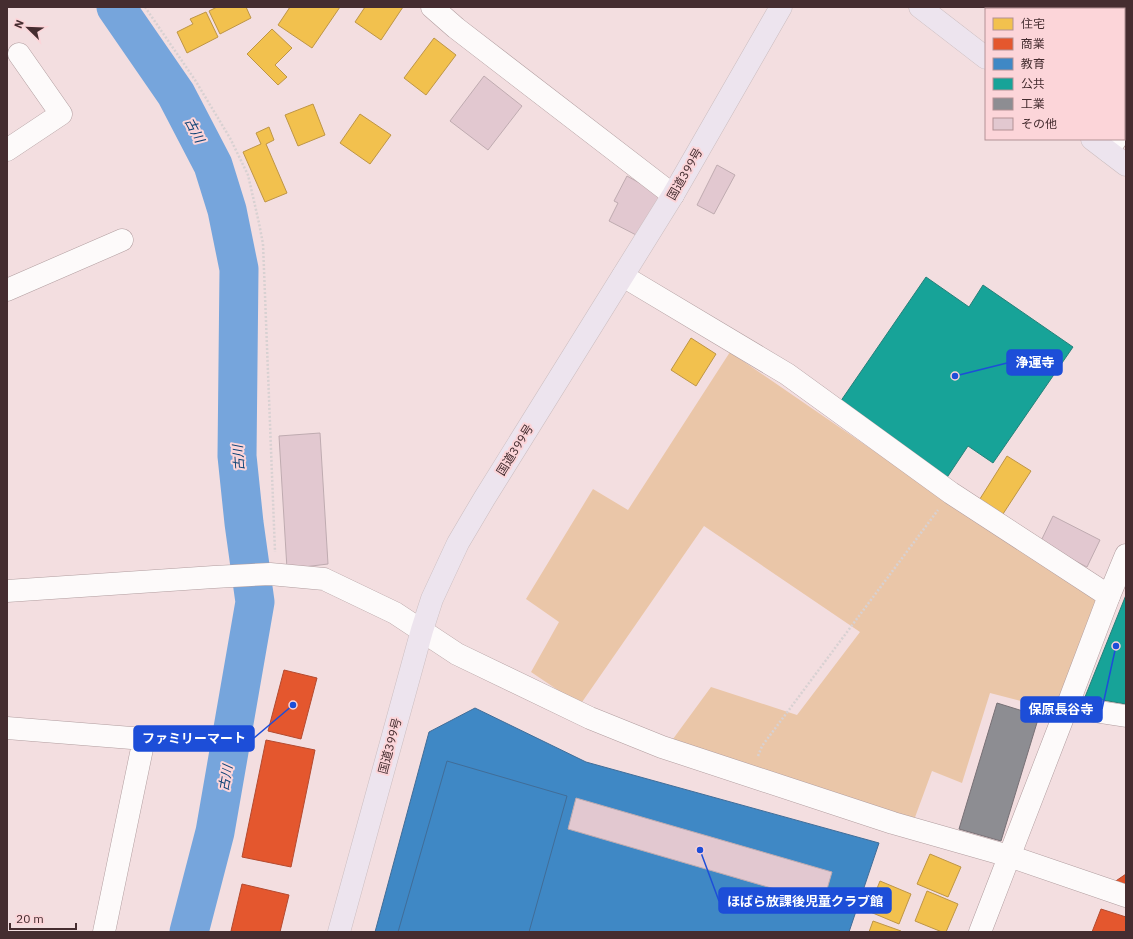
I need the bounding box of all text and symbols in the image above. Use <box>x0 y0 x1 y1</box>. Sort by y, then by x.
north arrow <box>8 8 48 48</box>
legend <box>985 8 1125 140</box>
text: 住宅 <box>1021 16 1045 31</box>
text: N <box>11 18 27 30</box>
text: 商業 <box>1021 36 1045 51</box>
text: 教育 <box>1021 56 1045 71</box>
text: 公共 <box>1021 76 1045 91</box>
text: 工業 <box>1021 96 1045 111</box>
water label: 古川 <box>181 115 209 147</box>
text: その他 <box>1021 116 1057 131</box>
street label: 国道399号 <box>664 145 705 202</box>
callout: 浄運寺 <box>1007 350 1062 375</box>
text: 浄運寺 <box>1015 354 1055 371</box>
street label: 国道399号 <box>493 421 536 478</box>
water label: 古川 <box>229 442 248 472</box>
callout: 保原長谷寺 <box>1021 697 1102 722</box>
text: 保原長谷寺 <box>1028 701 1094 718</box>
street label: 国道399号 <box>375 716 404 776</box>
callout: ファミリーマート <box>134 726 254 751</box>
text: ファミリーマート <box>142 730 246 747</box>
water label: 古川 <box>215 762 236 792</box>
callout: ほばら放課後児童クラブ館 <box>719 888 891 913</box>
text: ほばら放課後児童クラブ館 <box>727 893 883 910</box>
scale bar <box>10 905 76 931</box>
text: 20 m <box>16 911 44 926</box>

